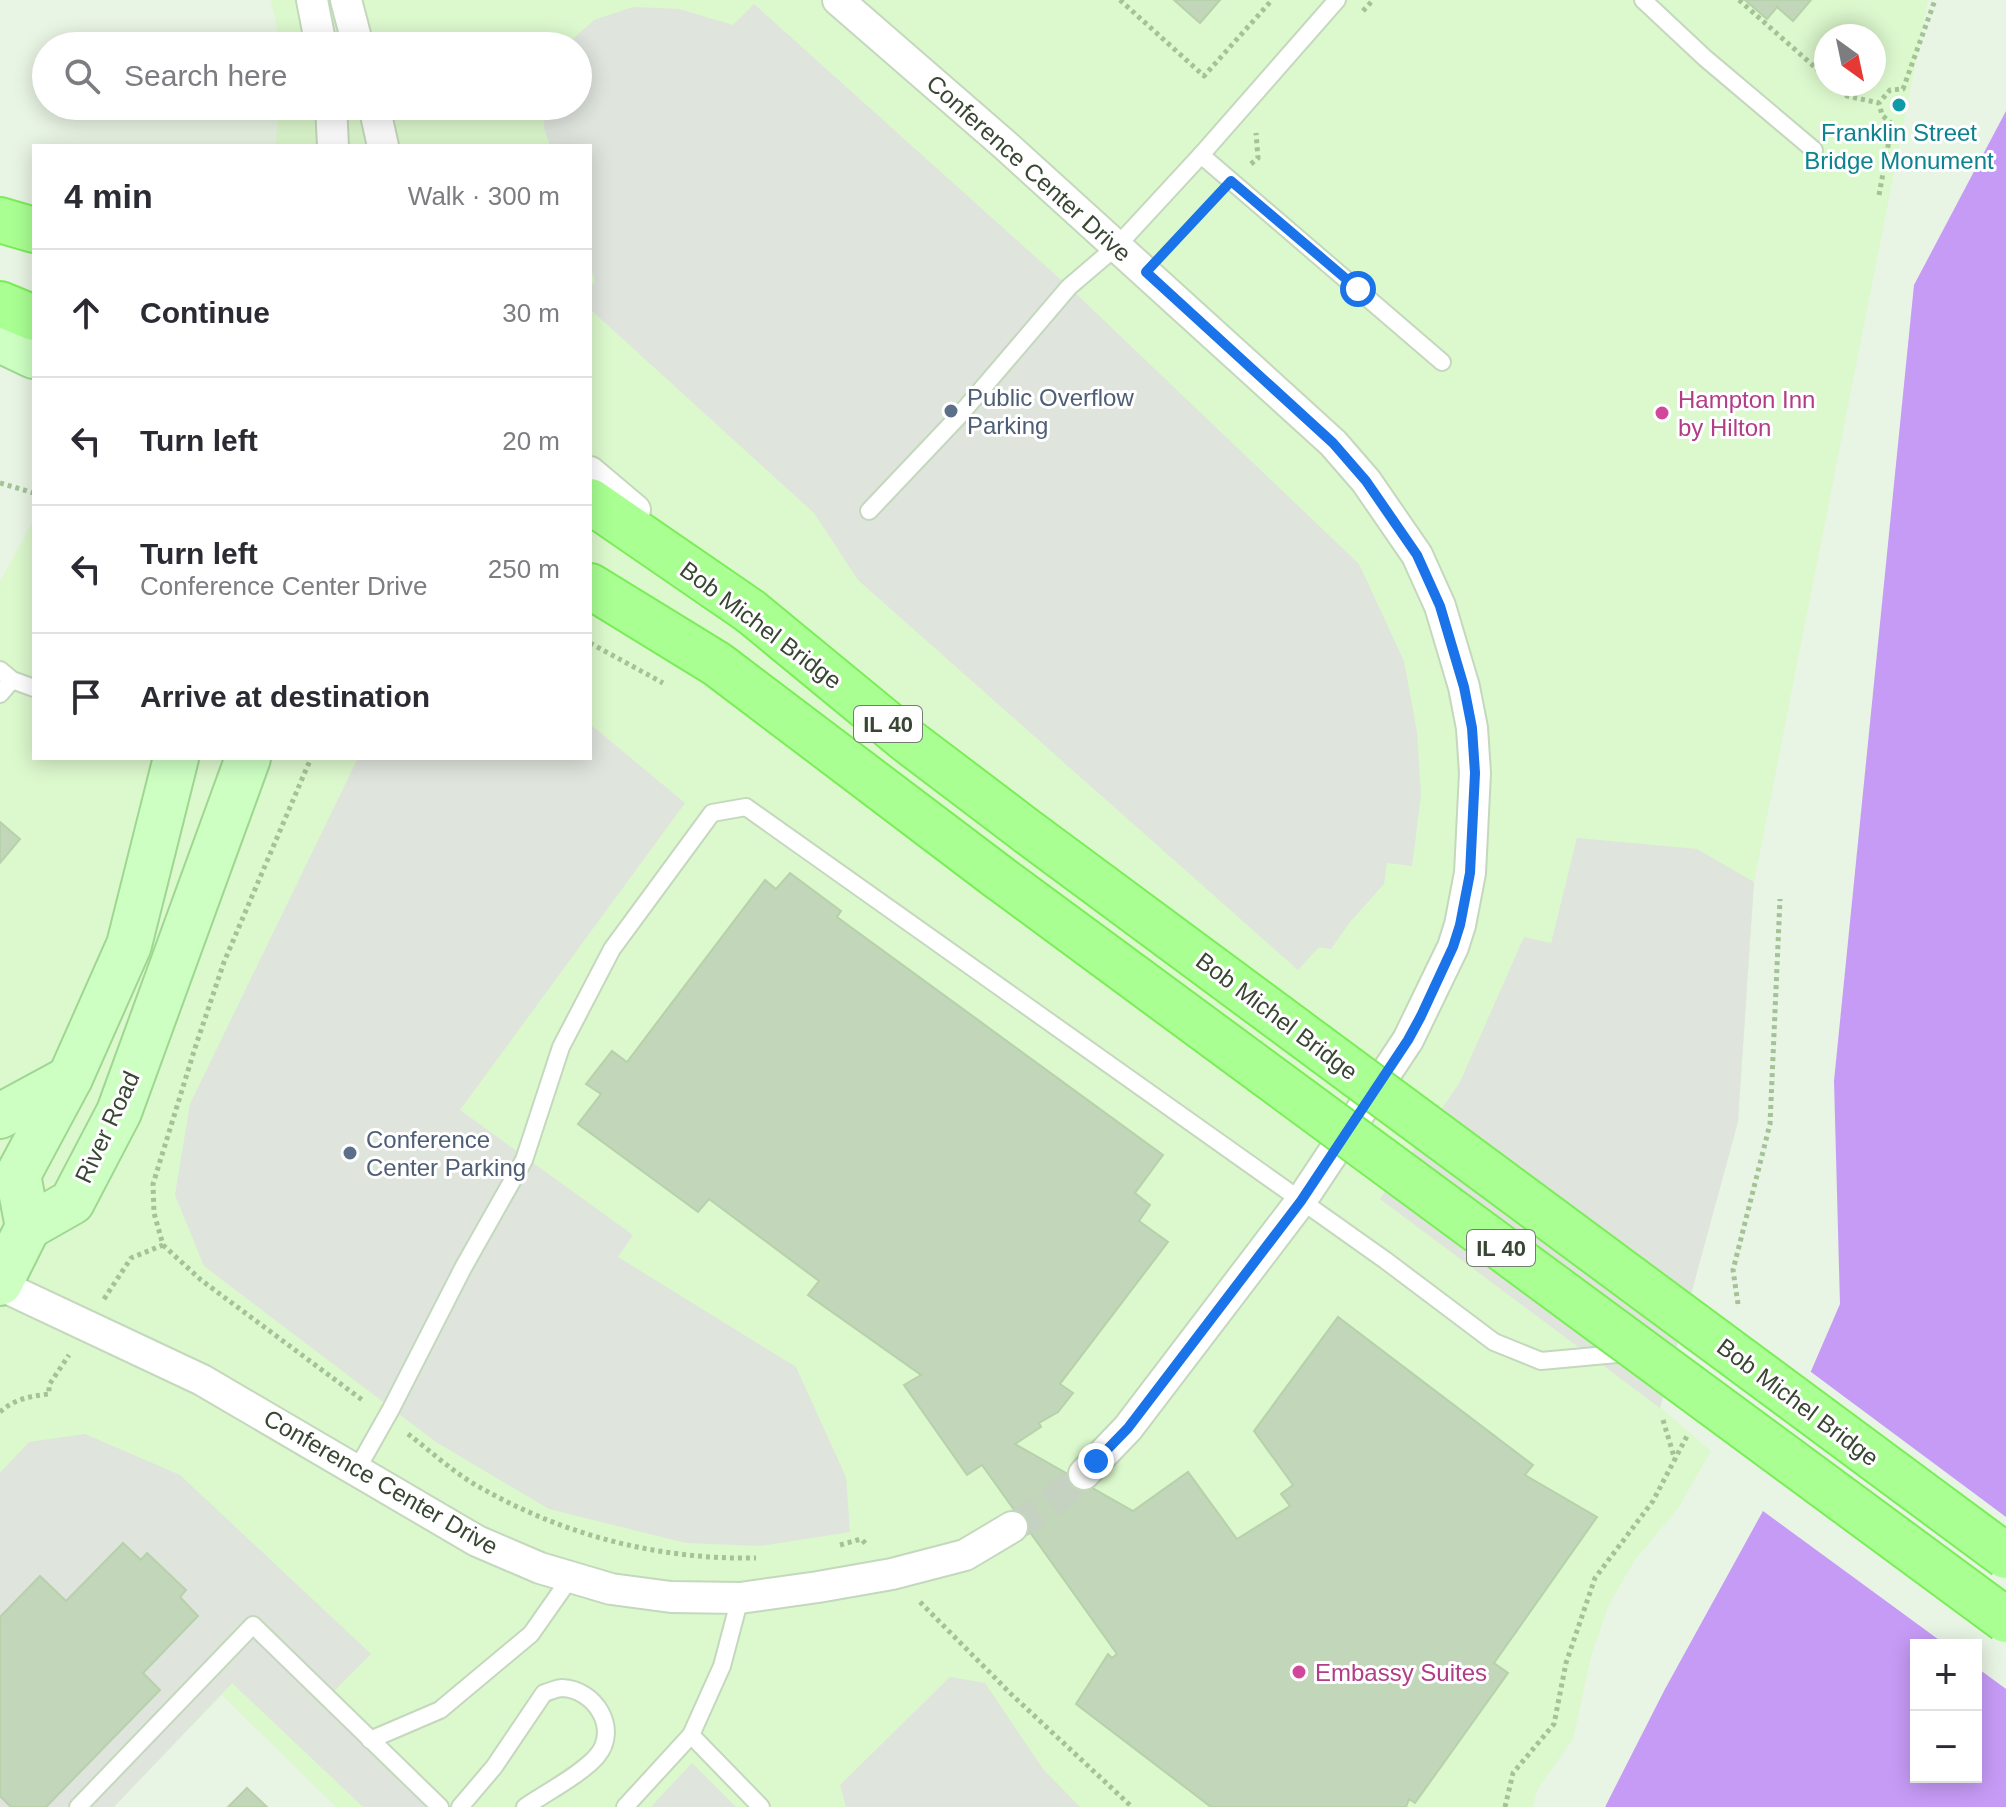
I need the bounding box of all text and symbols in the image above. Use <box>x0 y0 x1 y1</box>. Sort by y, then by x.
north arrow <box>1814 24 1886 96</box>
search box <box>32 32 592 120</box>
icon: search <box>60 54 104 98</box>
text: Search here <box>124 59 287 92</box>
street label: Conference Center Drive <box>921 69 1137 267</box>
marker: Franklin Street Bridge Monument <box>1890 96 1908 114</box>
place label: Franklin Street Bridge Monument <box>1804 119 1994 174</box>
text: 4 min <box>64 177 153 215</box>
text: Walk · 300 m <box>408 181 560 211</box>
route start <box>1340 271 1376 307</box>
icon: ahead <box>64 291 108 335</box>
text: Continue <box>140 296 270 329</box>
text: 30 m <box>502 298 560 328</box>
place label: Public Overflow Parking <box>967 384 1134 439</box>
place label: Hampton Inn by Hilton <box>1678 386 1815 441</box>
marker: Public Overflow Parking <box>942 402 960 420</box>
marker: Hampton Inn by Hilton <box>1653 404 1671 422</box>
icon: left <box>64 419 108 463</box>
text: Turn left <box>140 424 258 457</box>
text: 20 m <box>502 426 560 456</box>
text: Turn left <box>140 537 258 570</box>
icon: left <box>64 547 108 591</box>
text: 250 m <box>488 554 560 584</box>
street label: Bob Michel Bridge <box>675 556 847 694</box>
text: Conference Center Drive <box>140 571 428 601</box>
icon: arrive <box>64 675 108 719</box>
text: Arrive at destination <box>140 680 430 713</box>
road number: IL 40 <box>854 706 922 742</box>
street label: Bob Michel Bridge <box>1191 947 1363 1085</box>
street label: River Road <box>69 1067 145 1187</box>
place label: Conference Center Parking <box>366 1126 526 1181</box>
marker: Conference Center Parking <box>341 1144 359 1162</box>
road number: IL 40 <box>1467 1230 1535 1266</box>
street label: Bob Michel Bridge <box>1712 1333 1884 1471</box>
street label: Conference Center Drive <box>259 1404 503 1560</box>
route end <box>1078 1443 1114 1479</box>
map controls <box>1910 1639 1982 1783</box>
button: + <box>1910 1639 1982 1711</box>
place label: Embassy Suites <box>1315 1659 1487 1686</box>
marker: Embassy Suites <box>1290 1663 1308 1681</box>
button: − <box>1910 1711 1982 1783</box>

